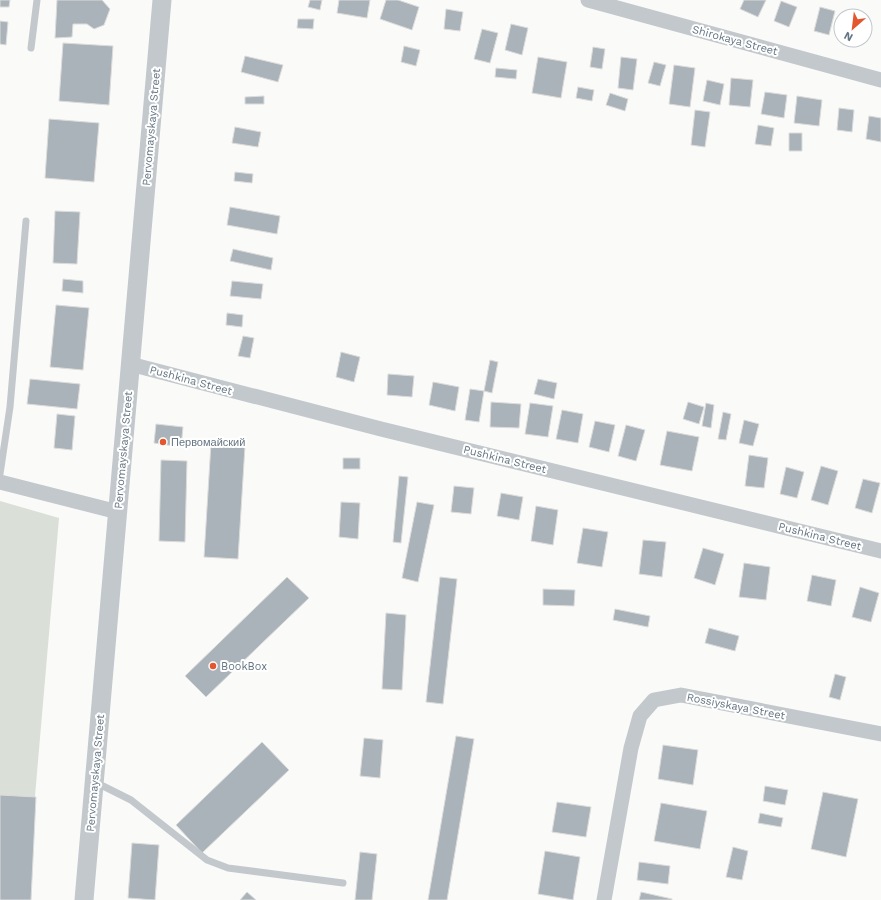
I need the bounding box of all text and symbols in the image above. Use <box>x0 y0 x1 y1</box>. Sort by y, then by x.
north arrow <box>833 8 873 48</box>
street label: Shirokaya Street <box>691 23 779 58</box>
text: N <box>842 29 855 44</box>
street label: Pervomayskaya Street <box>140 67 163 186</box>
street label: Pushkina Street <box>148 363 234 398</box>
street label: Pervomayskaya Street <box>112 390 135 509</box>
place label: Первомайский <box>171 436 245 449</box>
marker: Первомайский <box>158 437 168 447</box>
street label: Pushkina Street <box>462 443 548 476</box>
street label: Pushkina Street <box>777 520 863 553</box>
place label: BookBox <box>221 660 267 673</box>
marker: BookBox <box>208 661 218 671</box>
street label: Rossiyskaya Street <box>686 691 787 722</box>
street label: Pervomayskaya Street <box>84 713 107 832</box>

